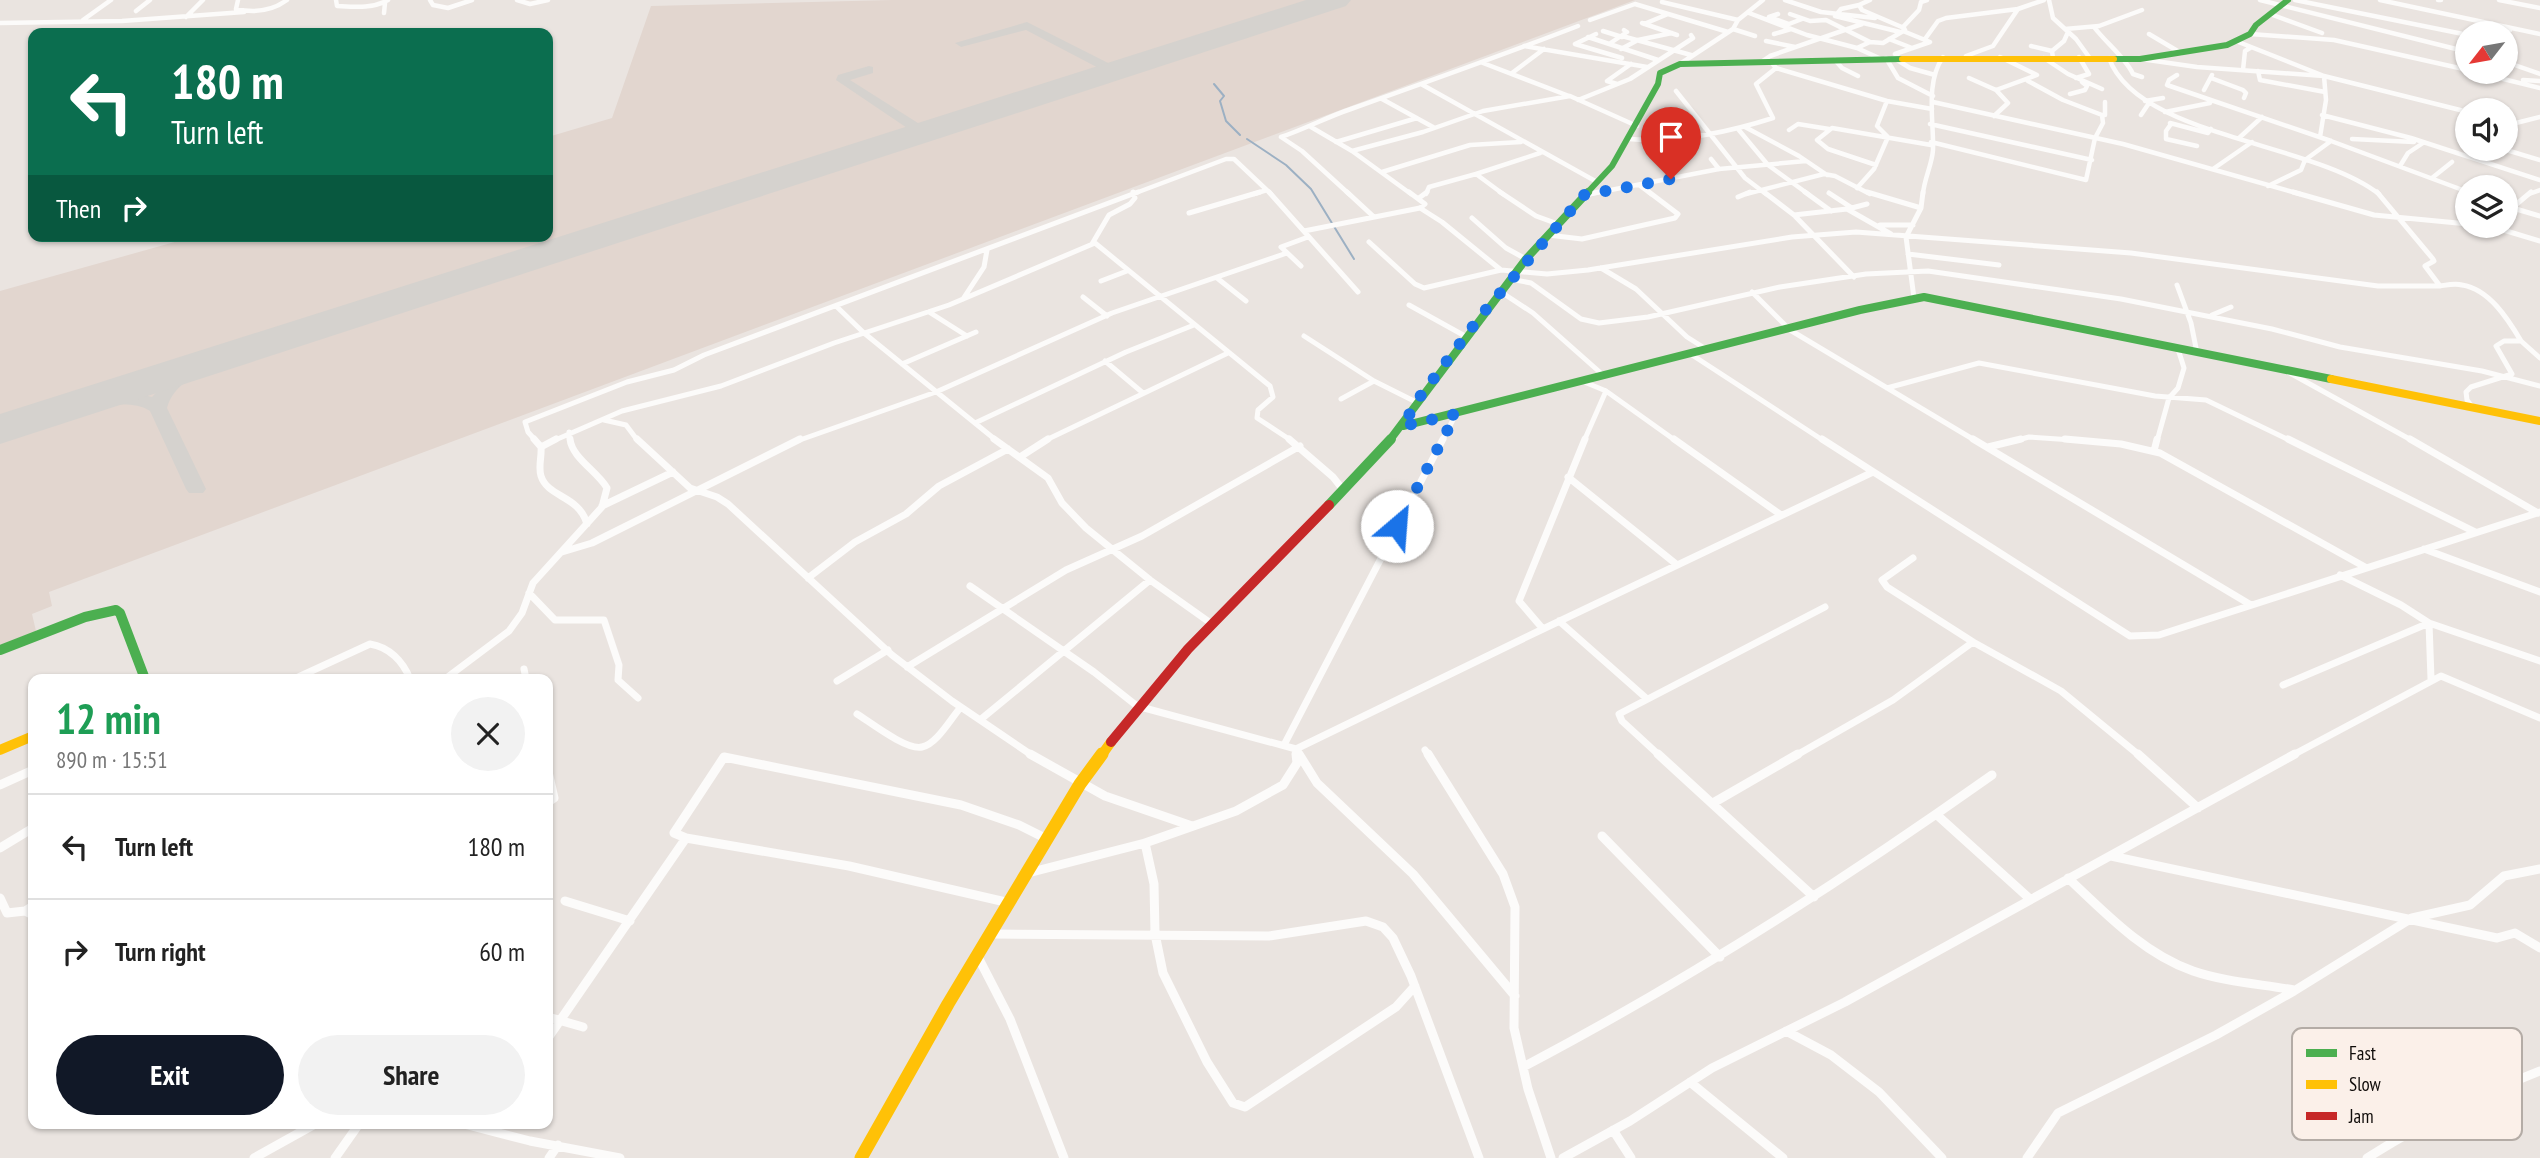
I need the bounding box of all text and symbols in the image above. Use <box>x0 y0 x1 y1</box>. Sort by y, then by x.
north arrow <box>2455 21 2518 84</box>
map controls <box>2455 21 2518 238</box>
text: 180 m <box>171 49 284 113</box>
icon: left <box>56 56 147 147</box>
button: sound <box>2455 98 2518 161</box>
pin <box>1641 107 1701 179</box>
text: Turn left <box>171 111 263 153</box>
icon: arrive <box>1652 118 1690 156</box>
button: layers <box>2455 175 2518 238</box>
icon: right <box>115 189 153 227</box>
text: Then <box>56 192 101 225</box>
position arrow <box>1360 489 1434 563</box>
text: 12 min <box>56 691 161 746</box>
button: close <box>451 697 525 771</box>
text: 890 m · 15:51 <box>56 745 168 774</box>
icon: left <box>56 828 94 866</box>
text: Turn left <box>115 830 193 863</box>
text: 180 m <box>467 830 525 863</box>
icon: right <box>56 933 94 971</box>
text: Turn right <box>115 935 206 968</box>
text: 60 m <box>479 935 525 968</box>
legend <box>2292 1028 2522 1140</box>
button: Exit <box>56 1035 284 1115</box>
button: Share <box>298 1035 525 1115</box>
text: Fast <box>2349 1041 2377 1065</box>
text: Slow <box>2349 1072 2382 1096</box>
text: Jam <box>2348 1104 2374 1128</box>

